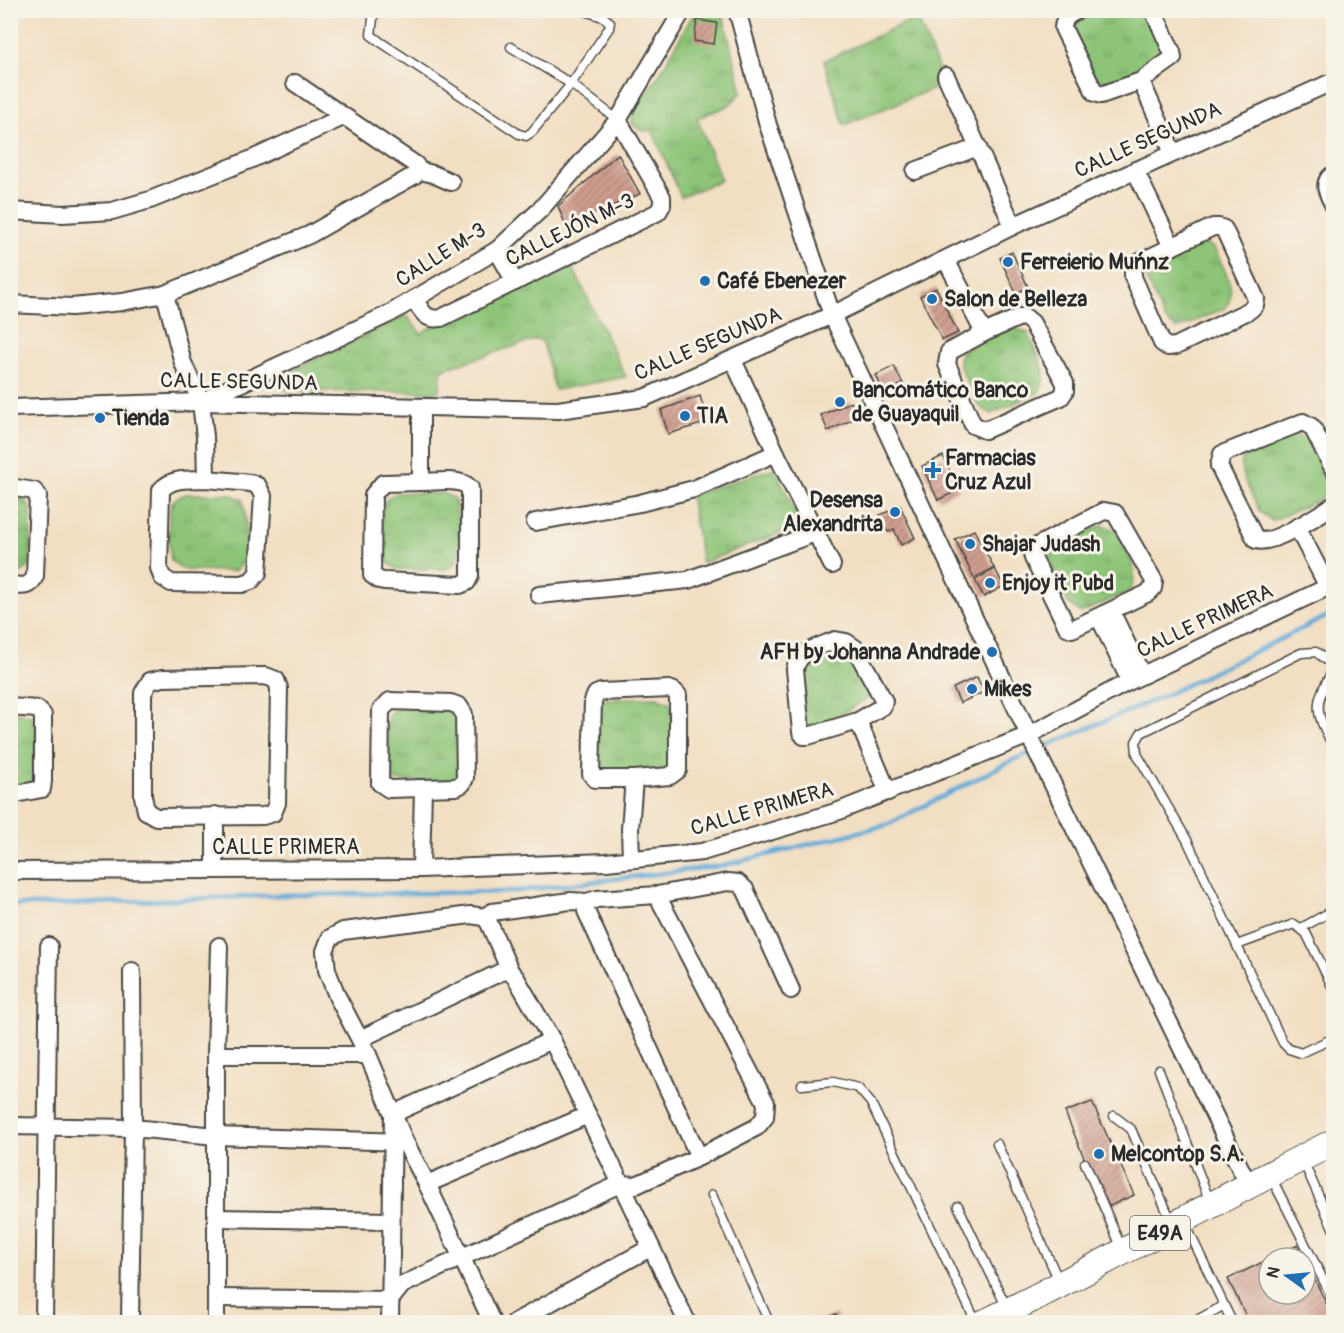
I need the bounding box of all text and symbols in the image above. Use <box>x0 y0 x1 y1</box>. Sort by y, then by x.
street label: CALLE SEGUNDA <box>1070 96 1226 184</box>
street label: CALLEJÓN M-3 <box>501 186 639 273</box>
street label: CALLE M-3 <box>391 217 491 293</box>
place label: Ferreierio Muńnz <box>1020 249 1169 276</box>
marker: Ferreierio Muńnz <box>1001 255 1015 269</box>
place label: Café Ebenezer <box>717 268 847 295</box>
marker: Café Ebenezer <box>698 274 712 288</box>
place label: Salon de Belleza <box>944 286 1087 313</box>
marker: Salon de Belleza <box>925 292 939 306</box>
street label: CALLE SEGUNDA <box>630 301 786 387</box>
street label: CALLE SEGUNDA <box>160 367 318 397</box>
place label: Bancomático Banco de Guayaquil <box>852 377 1029 428</box>
marker: Bancomático Banco de Guayaquil <box>833 395 847 409</box>
place label: TIA <box>696 403 729 430</box>
place label: Tienda <box>111 405 170 432</box>
marker: TIA <box>678 409 692 423</box>
marker: Tienda <box>93 411 107 425</box>
place label: Farmacias Cruz Azul <box>945 445 1036 496</box>
marker: Farmacias Cruz Azul <box>926 463 940 477</box>
place label: Desensa Alexandrita <box>783 487 883 538</box>
marker: Desensa Alexandrita <box>888 505 902 519</box>
place label: Shajar Judash <box>982 531 1101 558</box>
marker: Shajar Judash <box>963 537 977 551</box>
place label: Enjoy it Pubd <box>1002 570 1114 597</box>
marker: Enjoy it Pubd <box>983 576 997 590</box>
street label: CALLE PRIMERA <box>1133 578 1277 664</box>
place label: AFH by Johanna Andrade <box>760 639 981 666</box>
marker: AFH by Johanna Andrade <box>985 645 999 659</box>
place label: Mikes <box>984 676 1032 703</box>
marker: Mikes <box>965 682 979 696</box>
street label: CALLE PRIMERA <box>687 776 837 842</box>
street label: CALLE PRIMERA <box>212 834 360 861</box>
place label: Melcontop S.A. <box>1111 1141 1244 1168</box>
marker: Melcontop S.A. <box>1092 1147 1106 1161</box>
road number: E49A <box>1130 1216 1190 1250</box>
north arrow <box>1257 1246 1317 1306</box>
text: N <box>1262 1264 1285 1280</box>

